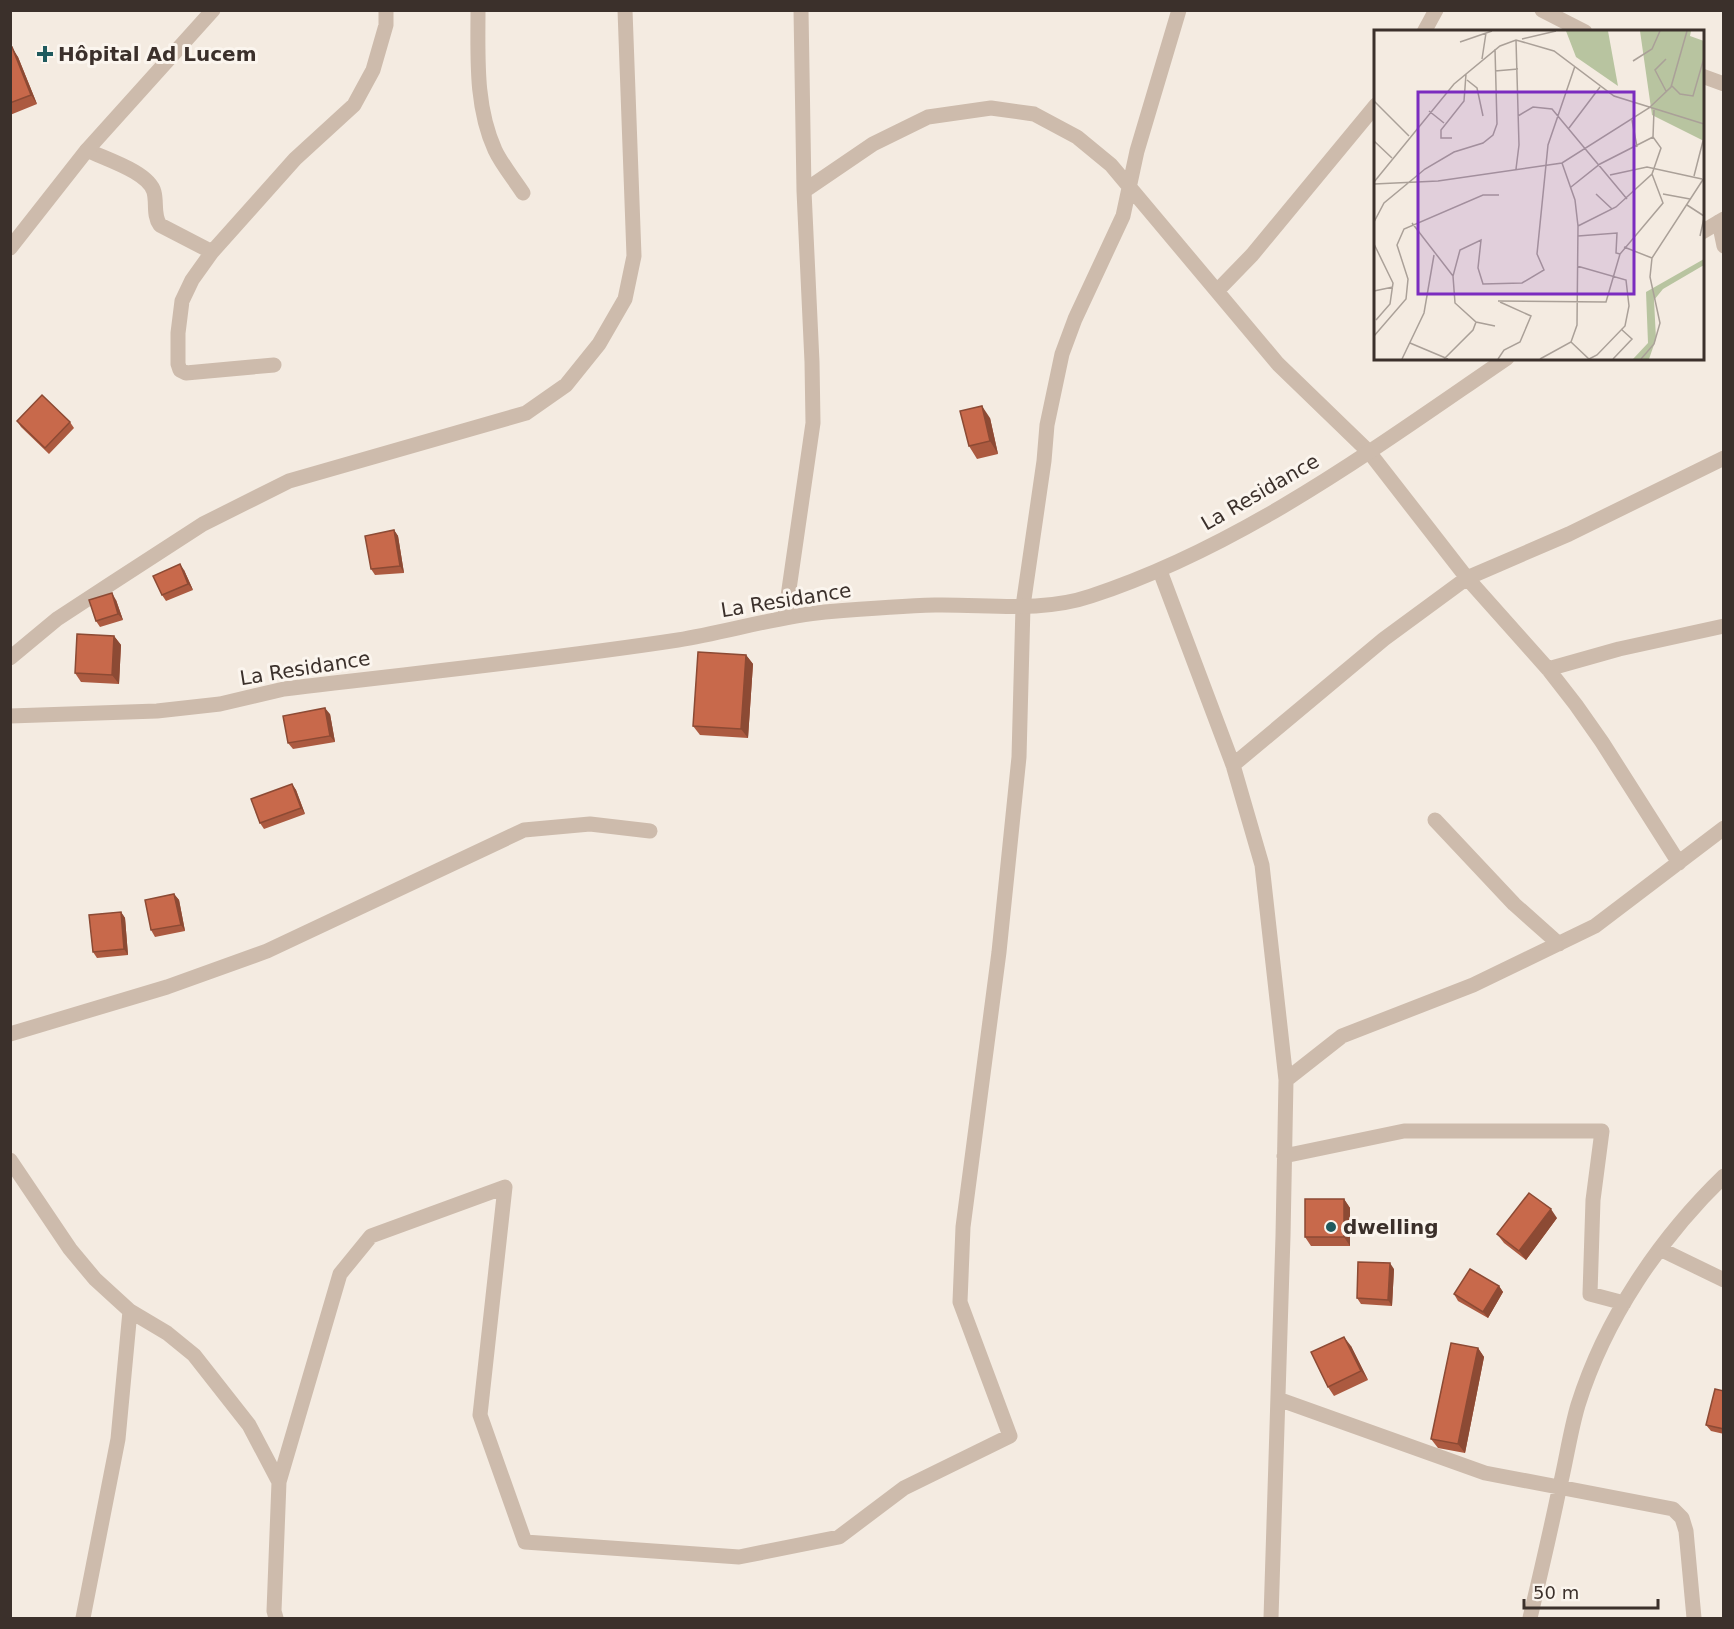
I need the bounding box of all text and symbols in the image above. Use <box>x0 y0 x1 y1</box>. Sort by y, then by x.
inset map <box>1374 30 1704 360</box>
place label: Hôpital Ad Lucem <box>58 42 257 66</box>
marker: Hôpital Ad Lucem <box>36 45 54 63</box>
street label: La Residance <box>1197 449 1323 535</box>
street label: La Residance <box>719 578 853 622</box>
street label: La Residance <box>238 646 372 690</box>
place label: dwelling <box>1343 1215 1438 1239</box>
marker: dwelling <box>1324 1220 1338 1234</box>
scale bar <box>1524 1572 1658 1610</box>
text: 50 m <box>1533 1582 1579 1603</box>

